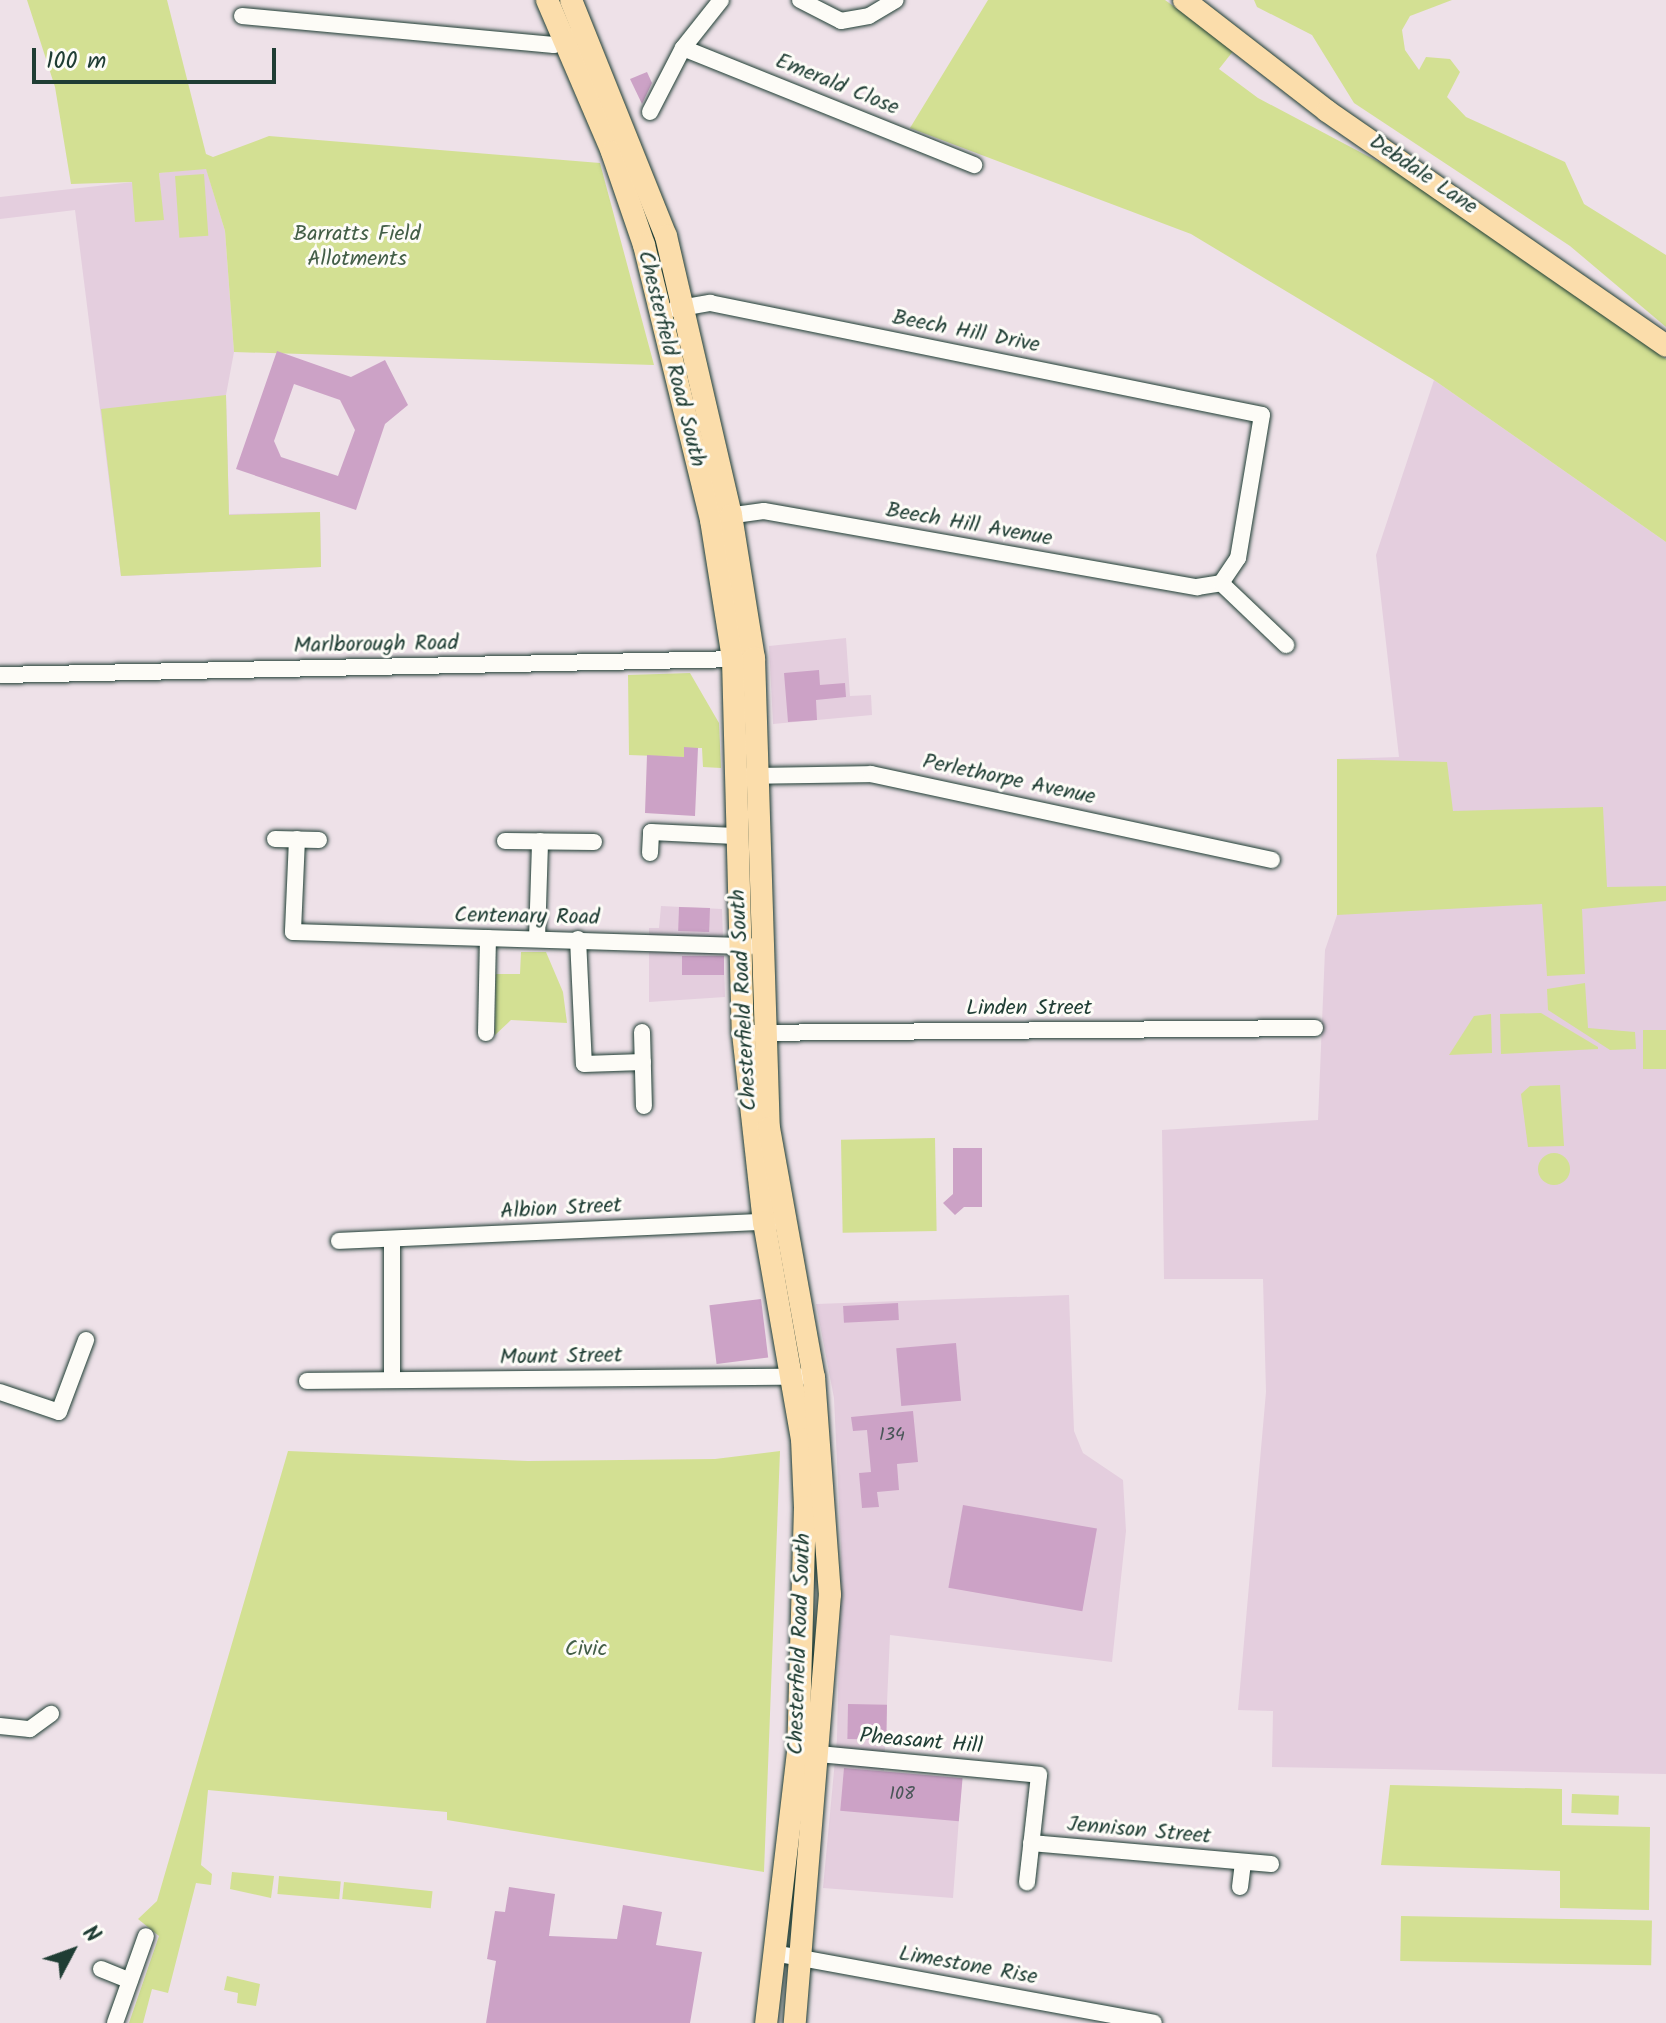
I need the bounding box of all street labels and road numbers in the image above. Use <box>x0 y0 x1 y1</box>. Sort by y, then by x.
street label: Emerald Close <box>771 48 903 122</box>
street label: Debdale Lane <box>1364 129 1482 221</box>
street label: Chesterfield Road South <box>631 248 711 470</box>
street label: Beech Hill Drive <box>890 305 1042 359</box>
street label: Beech Hill Avenue <box>884 497 1054 553</box>
street label: Marlborough Road <box>293 630 459 660</box>
street label: Perlethorpe Avenue <box>920 749 1098 811</box>
street label: Chesterfield Road South <box>725 888 763 1112</box>
street label: Centenary Road <box>454 903 600 931</box>
street label: Linden Street <box>966 996 1092 1022</box>
street label: Albion Street <box>499 1193 623 1225</box>
street label: Mount Street <box>499 1343 623 1371</box>
street label: Chesterfield Road South <box>783 1533 817 1755</box>
street label: Pheasant Hill <box>858 1723 984 1761</box>
street label: Jennison Street <box>1066 1812 1212 1850</box>
street label: Limestone Rise <box>897 1941 1039 1991</box>

